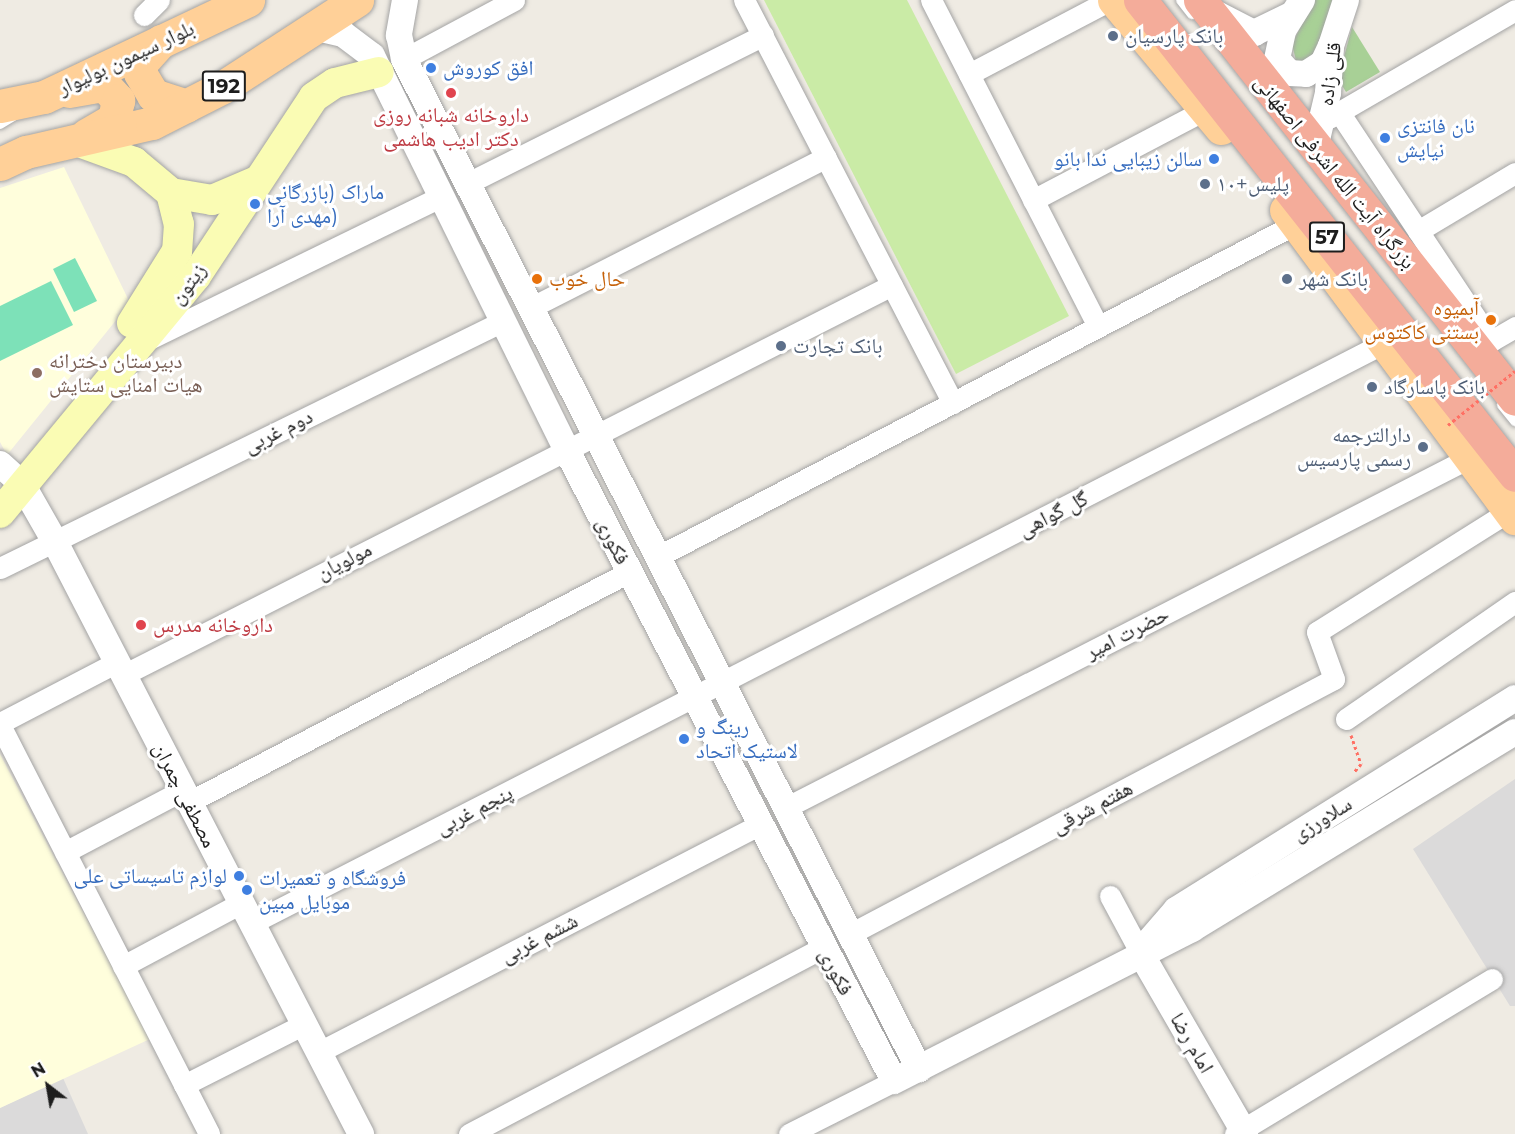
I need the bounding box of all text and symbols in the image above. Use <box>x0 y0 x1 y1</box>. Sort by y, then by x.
street label: بلوار سیمون بولیوار <box>54 15 198 101</box>
place label: بانک پارسیان <box>1125 23 1223 49</box>
marker: بانک پارسیان <box>1106 29 1120 43</box>
street label: قلی زاده <box>1313 40 1347 108</box>
place label: افق کوروش <box>443 55 534 81</box>
marker: افق کوروش <box>424 61 438 75</box>
road number: 192 <box>202 69 246 103</box>
street label: بزرگراه آیت الله اشرفی اصفهانی <box>1249 70 1421 274</box>
marker: داروخانه شبانه روزی دکتر ادیب هاشمی <box>444 86 458 100</box>
place label: داروخانه شبانه روزی دکتر ادیب هاشمی <box>373 102 529 152</box>
place label: نان فانتزی نیایش <box>1397 113 1475 163</box>
marker: نان فانتزی نیایش <box>1378 131 1392 145</box>
place label: سالن زیبایی ندا بانو <box>1054 146 1202 172</box>
marker: سالن زیبایی ندا بانو <box>1207 152 1221 166</box>
place label: پلیس+۱۰ <box>1217 171 1289 197</box>
marker: پلیس+۱۰ <box>1198 177 1212 191</box>
place label: ماراک (بازرگانی مهدی آرا) <box>267 179 384 229</box>
marker: ماراک (بازرگانی مهدی آرا) <box>248 197 262 211</box>
road number: 57 <box>1308 220 1346 254</box>
street label: زیتون <box>164 258 212 310</box>
place label: حال خوب <box>549 266 625 292</box>
place label: بانک شهر <box>1299 266 1368 292</box>
marker: حال خوب <box>530 272 544 286</box>
marker: بانک شهر <box>1280 272 1294 286</box>
place label: آبمیوه بستنی کاکتوس <box>1364 295 1479 345</box>
marker: آبمیوه بستنی کاکتوس <box>1484 313 1498 327</box>
place label: بانک تجارت <box>793 333 882 359</box>
marker: بانک تجارت <box>774 339 788 353</box>
place label: دبیرستان دخترانه هیات امنایی ستایش <box>49 348 203 398</box>
marker: دبیرستان دخترانه هیات امنایی ستایش <box>30 366 44 380</box>
place label: بانک پاسارگاد <box>1384 374 1485 400</box>
marker: بانک پاسارگاد <box>1365 380 1379 394</box>
street label: دوم غربی <box>239 404 317 458</box>
place label: دارالترجمه رسمی پارسیس <box>1297 422 1411 472</box>
marker: دارالترجمه رسمی پارسیس <box>1416 440 1430 454</box>
street label: گل گواهی <box>1014 486 1092 542</box>
street label: فکوری <box>591 513 635 569</box>
street label: مولویان <box>312 536 376 586</box>
street label: حضرت امیر <box>1081 601 1173 665</box>
place label: داروخانه مدرس <box>153 612 273 638</box>
marker: داروخانه مدرس <box>134 618 148 632</box>
place label: رینگ و لاستیک اتحاد <box>696 714 798 764</box>
marker: رینگ و لاستیک اتحاد <box>677 732 691 746</box>
street label: مصطفی چمران <box>148 738 222 852</box>
street label: هفتم شرقی <box>1047 775 1137 839</box>
street label: پنجم غربی <box>431 780 517 840</box>
street label: سلاورزی <box>1287 791 1357 847</box>
place label: لوازم تاسیساتی علی <box>73 863 227 889</box>
place label: فروشگاه و تعمیرات موبایل مبین <box>259 865 406 915</box>
marker: لوازم تاسیساتی علی <box>232 869 246 883</box>
marker: فروشگاه و تعمیرات موبایل مبین <box>240 883 254 897</box>
street label: ششم غربی <box>496 908 582 968</box>
street label: فکوری <box>813 944 859 1000</box>
street label: امام رضا <box>1165 1008 1219 1078</box>
north arrow <box>18 1056 78 1116</box>
text: N <box>28 1059 49 1082</box>

